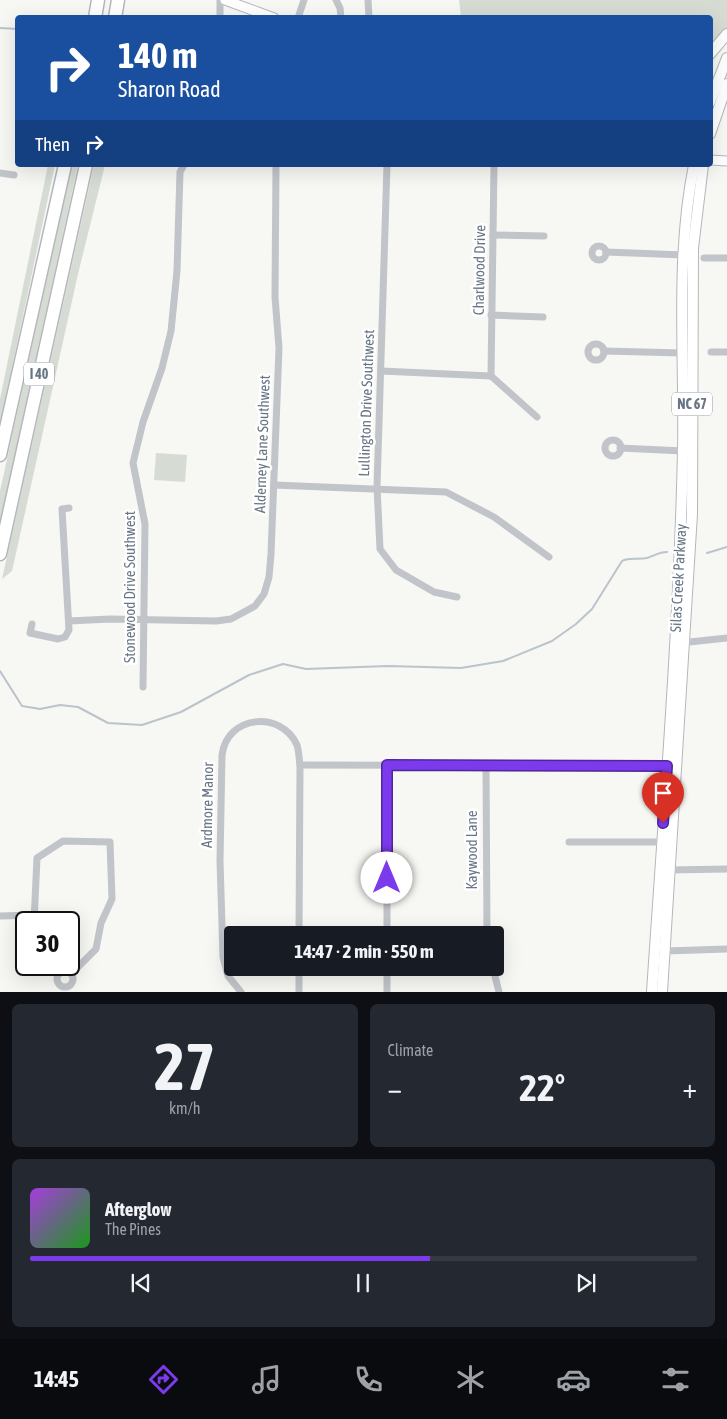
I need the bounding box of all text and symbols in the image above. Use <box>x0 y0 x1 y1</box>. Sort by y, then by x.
icon: right <box>35 35 100 100</box>
text: 140 m <box>118 35 197 75</box>
text: Sharon Road <box>118 76 221 102</box>
icon: right <box>80 130 108 158</box>
text: Then <box>35 133 70 155</box>
street label: Charlwood Drive <box>470 224 488 315</box>
street label: Lullington Drive Southwest <box>355 329 377 477</box>
road number: I 40 <box>24 362 54 386</box>
street label: Alderney Lane Southwest <box>251 375 273 513</box>
road number: NC 67 <box>672 392 712 416</box>
street label: Stonewood Drive Southwest <box>121 511 138 663</box>
street label: Silas Creek Parkway <box>667 523 689 633</box>
street label: Ardmore Manor <box>198 761 216 848</box>
pin <box>642 772 684 823</box>
icon: arrive <box>649 779 677 807</box>
street label: Kaywood Lane <box>463 810 480 890</box>
position arrow <box>360 851 412 903</box>
speed limit sign: 30 <box>15 911 80 976</box>
text: 14:47 · 2 min · 550 m <box>294 940 434 962</box>
text: 27 <box>154 1029 215 1104</box>
text: Climate <box>388 1041 433 1059</box>
text: 22° <box>519 1066 565 1109</box>
text: − <box>388 1072 402 1104</box>
text: + <box>682 1072 697 1104</box>
text: km/h <box>169 1099 201 1117</box>
text: Afterglow <box>105 1198 172 1220</box>
text: The Pines <box>105 1220 161 1238</box>
icon: previous <box>127 1269 155 1297</box>
icon: pause <box>349 1269 377 1297</box>
icon: next <box>572 1269 600 1297</box>
icon: directions <box>146 1362 181 1397</box>
icon: music <box>249 1362 284 1397</box>
icon: phone <box>351 1362 386 1397</box>
icon: climate <box>453 1362 488 1397</box>
icon: car <box>556 1362 591 1397</box>
icon: filters <box>658 1362 693 1397</box>
text: 14:45 <box>34 1366 79 1392</box>

